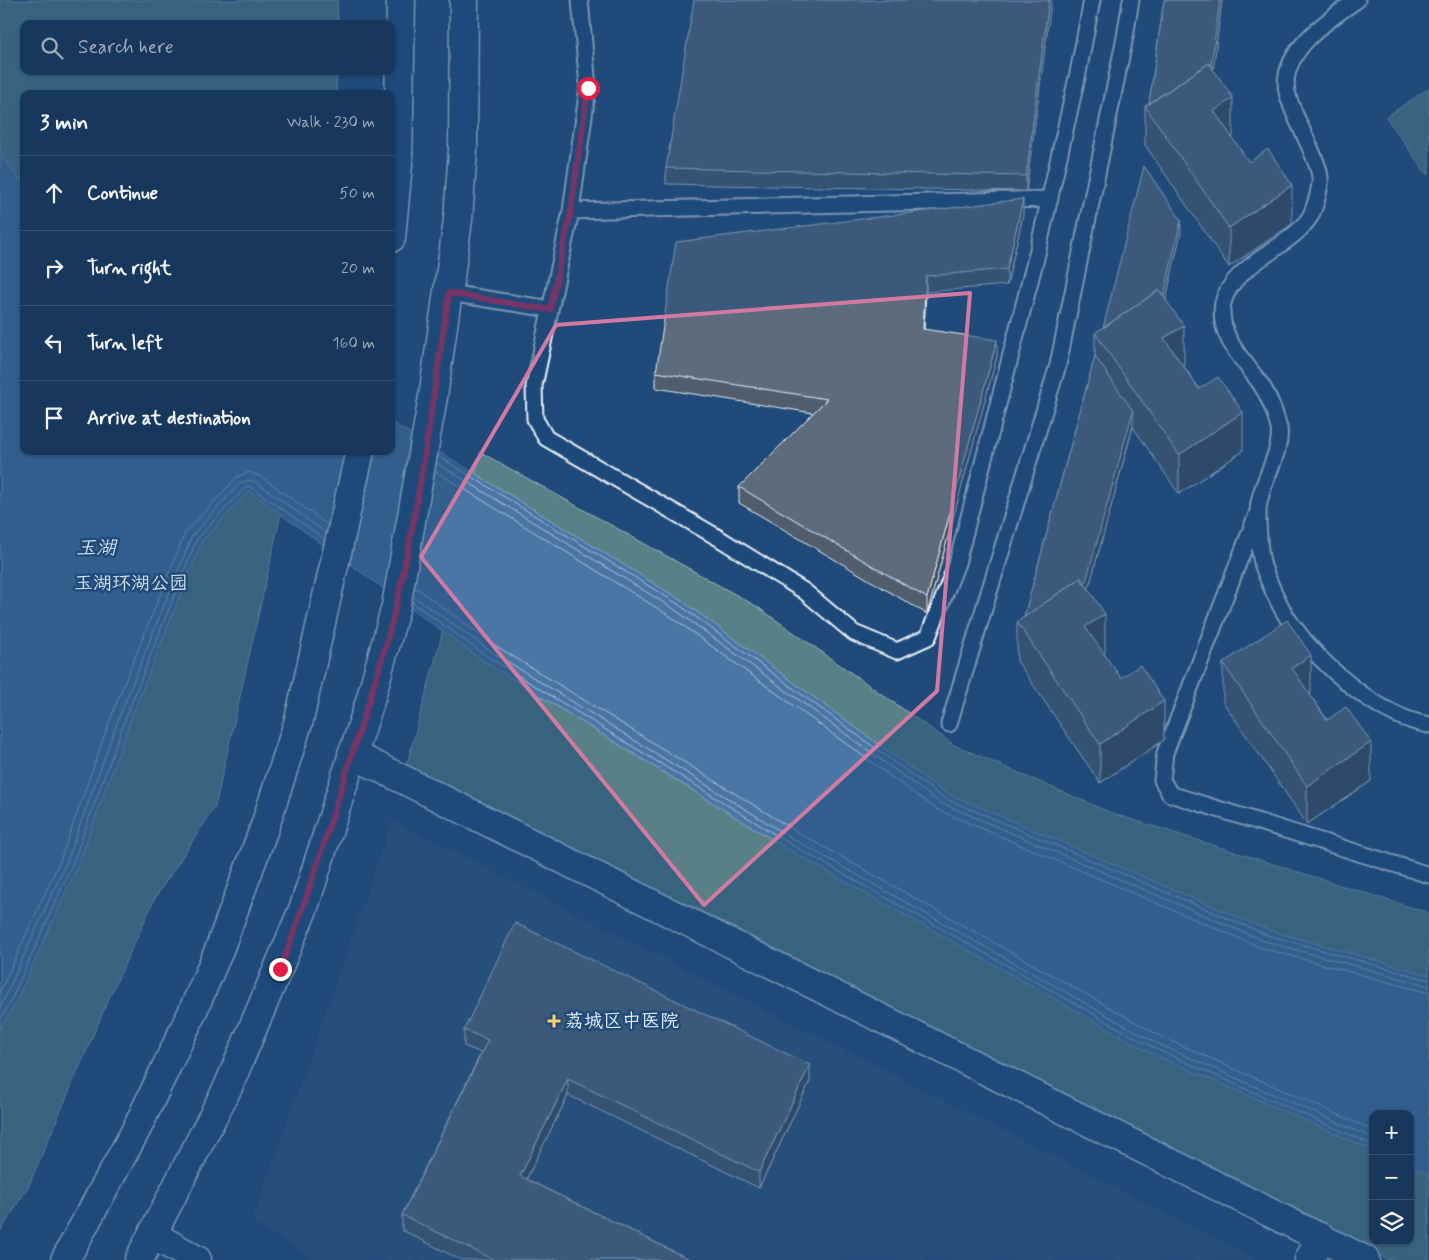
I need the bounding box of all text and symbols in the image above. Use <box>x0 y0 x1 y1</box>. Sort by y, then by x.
search box <box>20 20 395 75</box>
icon: search <box>38 34 66 62</box>
text: Search here <box>78 35 174 60</box>
route start <box>577 77 600 100</box>
text: 3 min <box>40 109 88 137</box>
text: Walk · 230 m <box>287 112 375 133</box>
icon: ahead <box>40 179 68 207</box>
text: Continue <box>87 181 158 206</box>
text: 50 m <box>339 183 375 204</box>
icon: right <box>40 254 68 282</box>
text: Turn right <box>87 256 171 281</box>
text: 20 m <box>341 258 375 279</box>
icon: left <box>40 329 68 357</box>
text: Turn left <box>87 331 163 356</box>
text: 160 m <box>332 333 375 354</box>
icon: arrive <box>40 404 68 432</box>
text: Arrive at destination <box>87 406 251 431</box>
water label: 玉湖 <box>76 535 118 562</box>
park label: 玉湖环湖公园 <box>74 571 188 596</box>
route end <box>269 958 292 981</box>
place label: 荔城区中医院 <box>565 1009 679 1034</box>
marker: 荔城区中医院 <box>547 1014 561 1028</box>
map controls <box>1369 1110 1414 1245</box>
button: + <box>1369 1110 1414 1155</box>
button: − <box>1369 1155 1414 1200</box>
button: layers <box>1369 1200 1414 1245</box>

